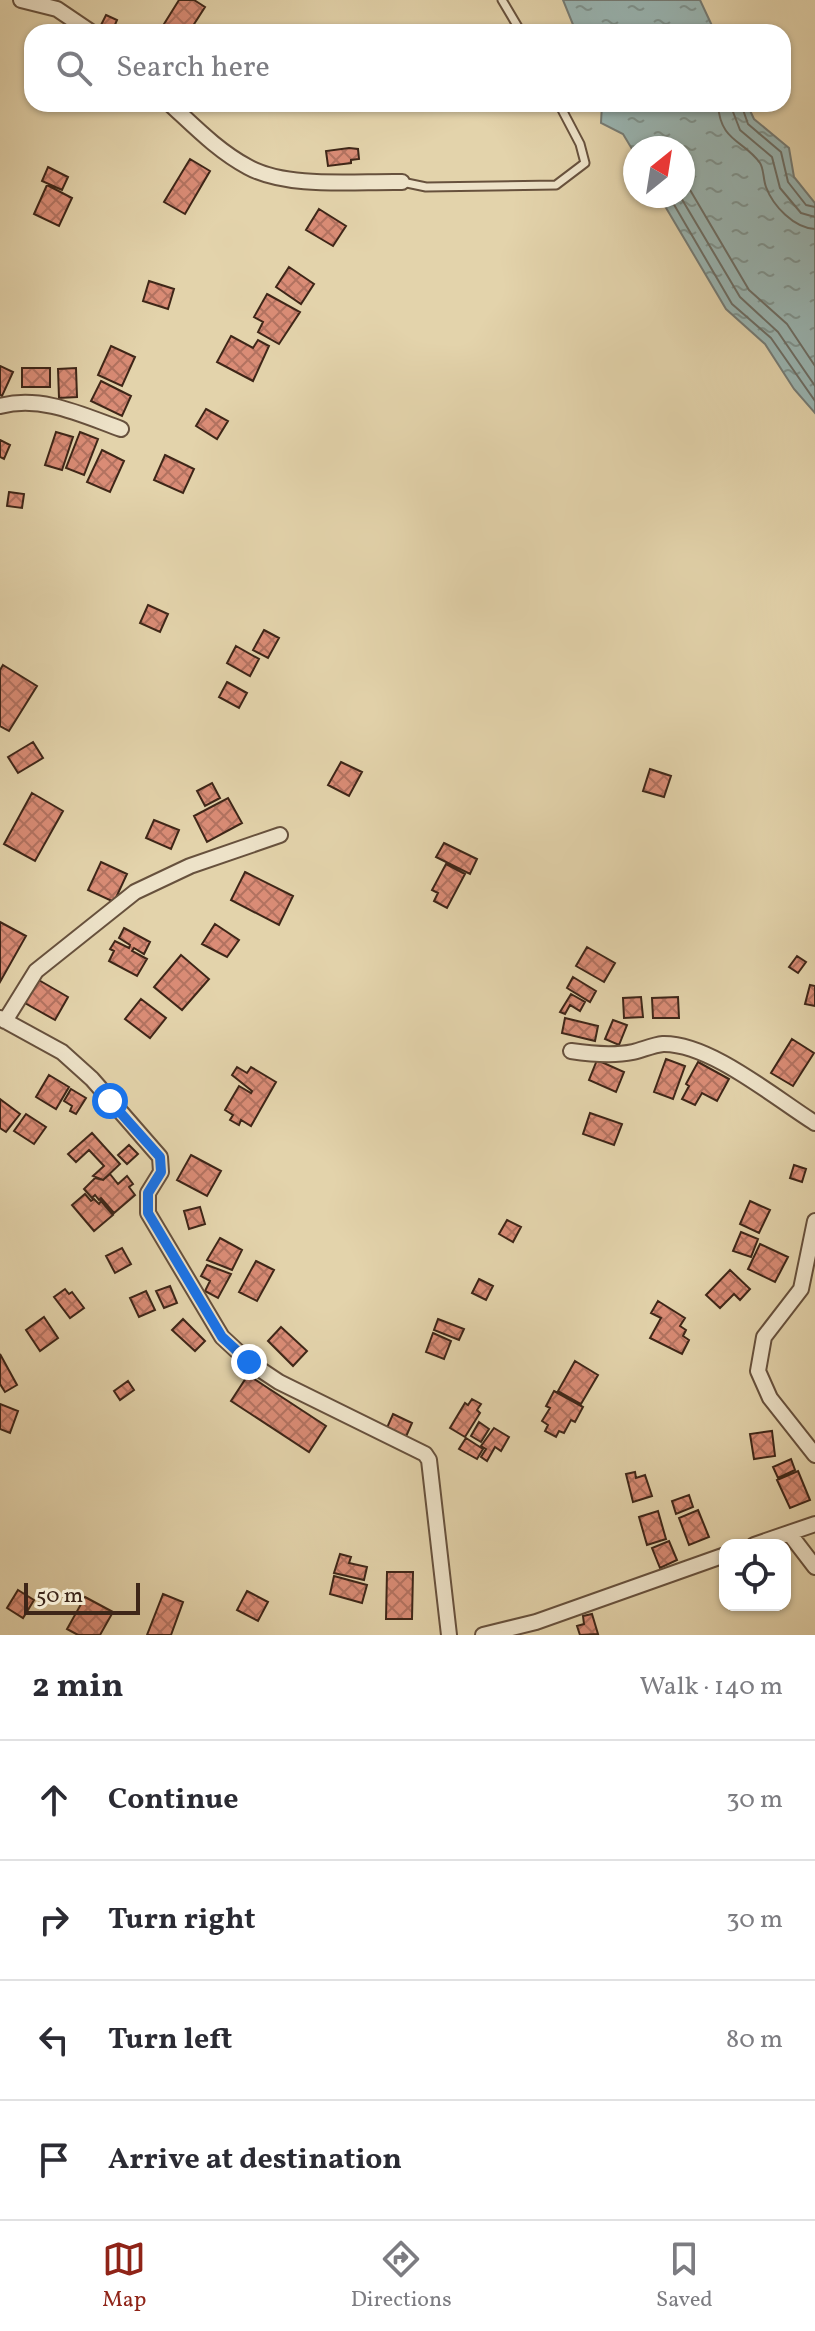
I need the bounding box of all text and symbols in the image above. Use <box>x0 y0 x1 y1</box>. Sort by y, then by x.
search box <box>24 24 791 112</box>
icon: search <box>52 46 96 90</box>
text: Search here <box>116 47 270 89</box>
north arrow <box>623 136 695 208</box>
route start <box>92 1083 128 1119</box>
route end <box>231 1344 267 1380</box>
map controls <box>719 1539 791 1611</box>
button: locate <box>719 1539 791 1611</box>
scale bar <box>24 1579 140 1615</box>
text: 50 m <box>36 1581 83 1612</box>
text: 2 min <box>32 1664 124 1711</box>
text: Walk · 140 m <box>639 1669 783 1705</box>
icon: ahead <box>32 1778 76 1822</box>
text: Continue <box>108 1779 239 1821</box>
text: 30 m <box>726 1782 783 1818</box>
icon: right <box>32 1898 76 1942</box>
text: Turn right <box>108 1899 256 1941</box>
text: 30 m <box>726 1902 783 1938</box>
icon: left <box>32 2018 76 2062</box>
text: Turn left <box>108 2019 232 2061</box>
text: 80 m <box>726 2022 783 2058</box>
icon: arrive <box>32 2138 76 2182</box>
text: Arrive at destination <box>108 2139 402 2181</box>
tab: Map <box>102 2237 146 2316</box>
tab: Directions <box>351 2237 452 2316</box>
tab: Saved <box>656 2237 713 2316</box>

